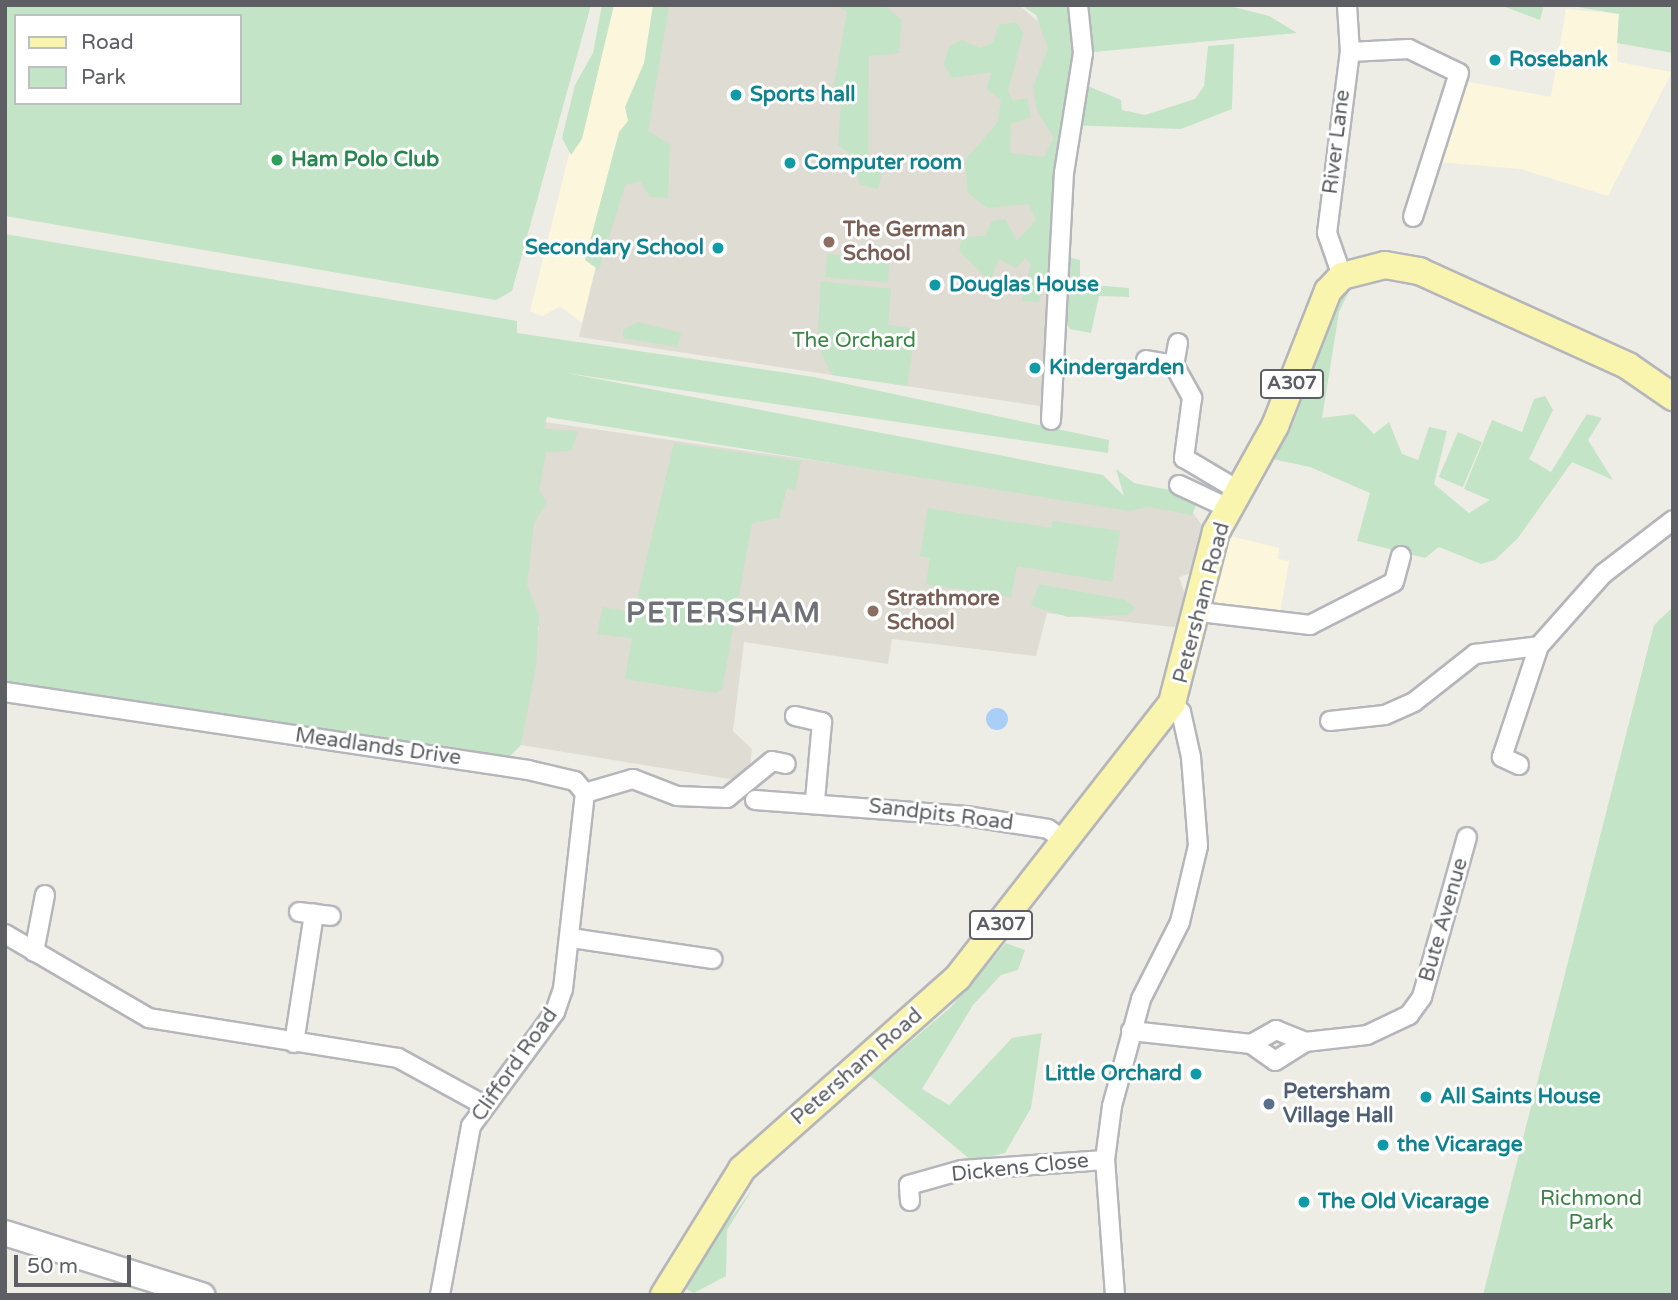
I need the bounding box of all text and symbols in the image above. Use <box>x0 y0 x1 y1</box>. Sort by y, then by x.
legend <box>14 14 242 105</box>
text: Road <box>81 30 134 55</box>
place label: Rosebank <box>1509 47 1608 73</box>
marker: Rosebank <box>1487 52 1503 68</box>
text: Park <box>81 65 126 90</box>
place label: Sports hall <box>750 82 855 108</box>
marker: Sports hall <box>728 87 744 103</box>
street label: River Lane <box>1318 88 1356 196</box>
place label: Ham Polo Club <box>291 147 439 173</box>
place label: Computer room <box>804 150 962 176</box>
marker: Ham Polo Club <box>269 152 285 168</box>
marker: Computer room <box>782 155 798 171</box>
place label: The German School <box>843 217 965 267</box>
marker: The German School <box>821 234 837 250</box>
place label: Secondary School <box>525 235 704 261</box>
marker: Secondary School <box>710 240 726 256</box>
place label: Douglas House <box>949 272 1099 298</box>
marker: Douglas House <box>927 277 943 293</box>
park label: The Orchard <box>792 328 916 354</box>
place label: Kindergarden <box>1049 355 1185 381</box>
marker: Kindergarden <box>1027 360 1043 376</box>
road number: A307 <box>1259 368 1325 400</box>
street label: Petersham Road <box>1168 520 1236 686</box>
place label: Strathmore School <box>887 586 1000 636</box>
district label: PETERSHAM <box>627 596 821 630</box>
marker: Strathmore School <box>865 603 881 619</box>
street label: Meadlands Drive <box>293 723 463 771</box>
street label: Sandpits Road <box>867 794 1015 836</box>
street label: Bute Avenue <box>1414 855 1474 985</box>
road number: A307 <box>968 909 1034 940</box>
street label: Clifford Road <box>467 1003 563 1127</box>
street label: Petersham Road <box>786 1003 928 1131</box>
place label: Little Orchard <box>1045 1061 1182 1087</box>
marker: Little Orchard <box>1188 1066 1204 1082</box>
place label: Petersham Village Hall <box>1283 1079 1394 1129</box>
place label: All Saints House <box>1440 1084 1601 1110</box>
marker: All Saints House <box>1418 1089 1434 1105</box>
marker: Petersham Village Hall <box>1261 1096 1277 1112</box>
place label: the Vicarage <box>1397 1132 1523 1158</box>
marker: the Vicarage <box>1375 1137 1391 1153</box>
street label: Dickens Close <box>950 1148 1090 1188</box>
park label: Richmond Park <box>1540 1186 1642 1236</box>
place label: The Old Vicarage <box>1318 1189 1489 1215</box>
marker: The Old Vicarage <box>1296 1194 1312 1210</box>
scale bar <box>18 1240 135 1284</box>
text: 50 m <box>27 1254 78 1279</box>

